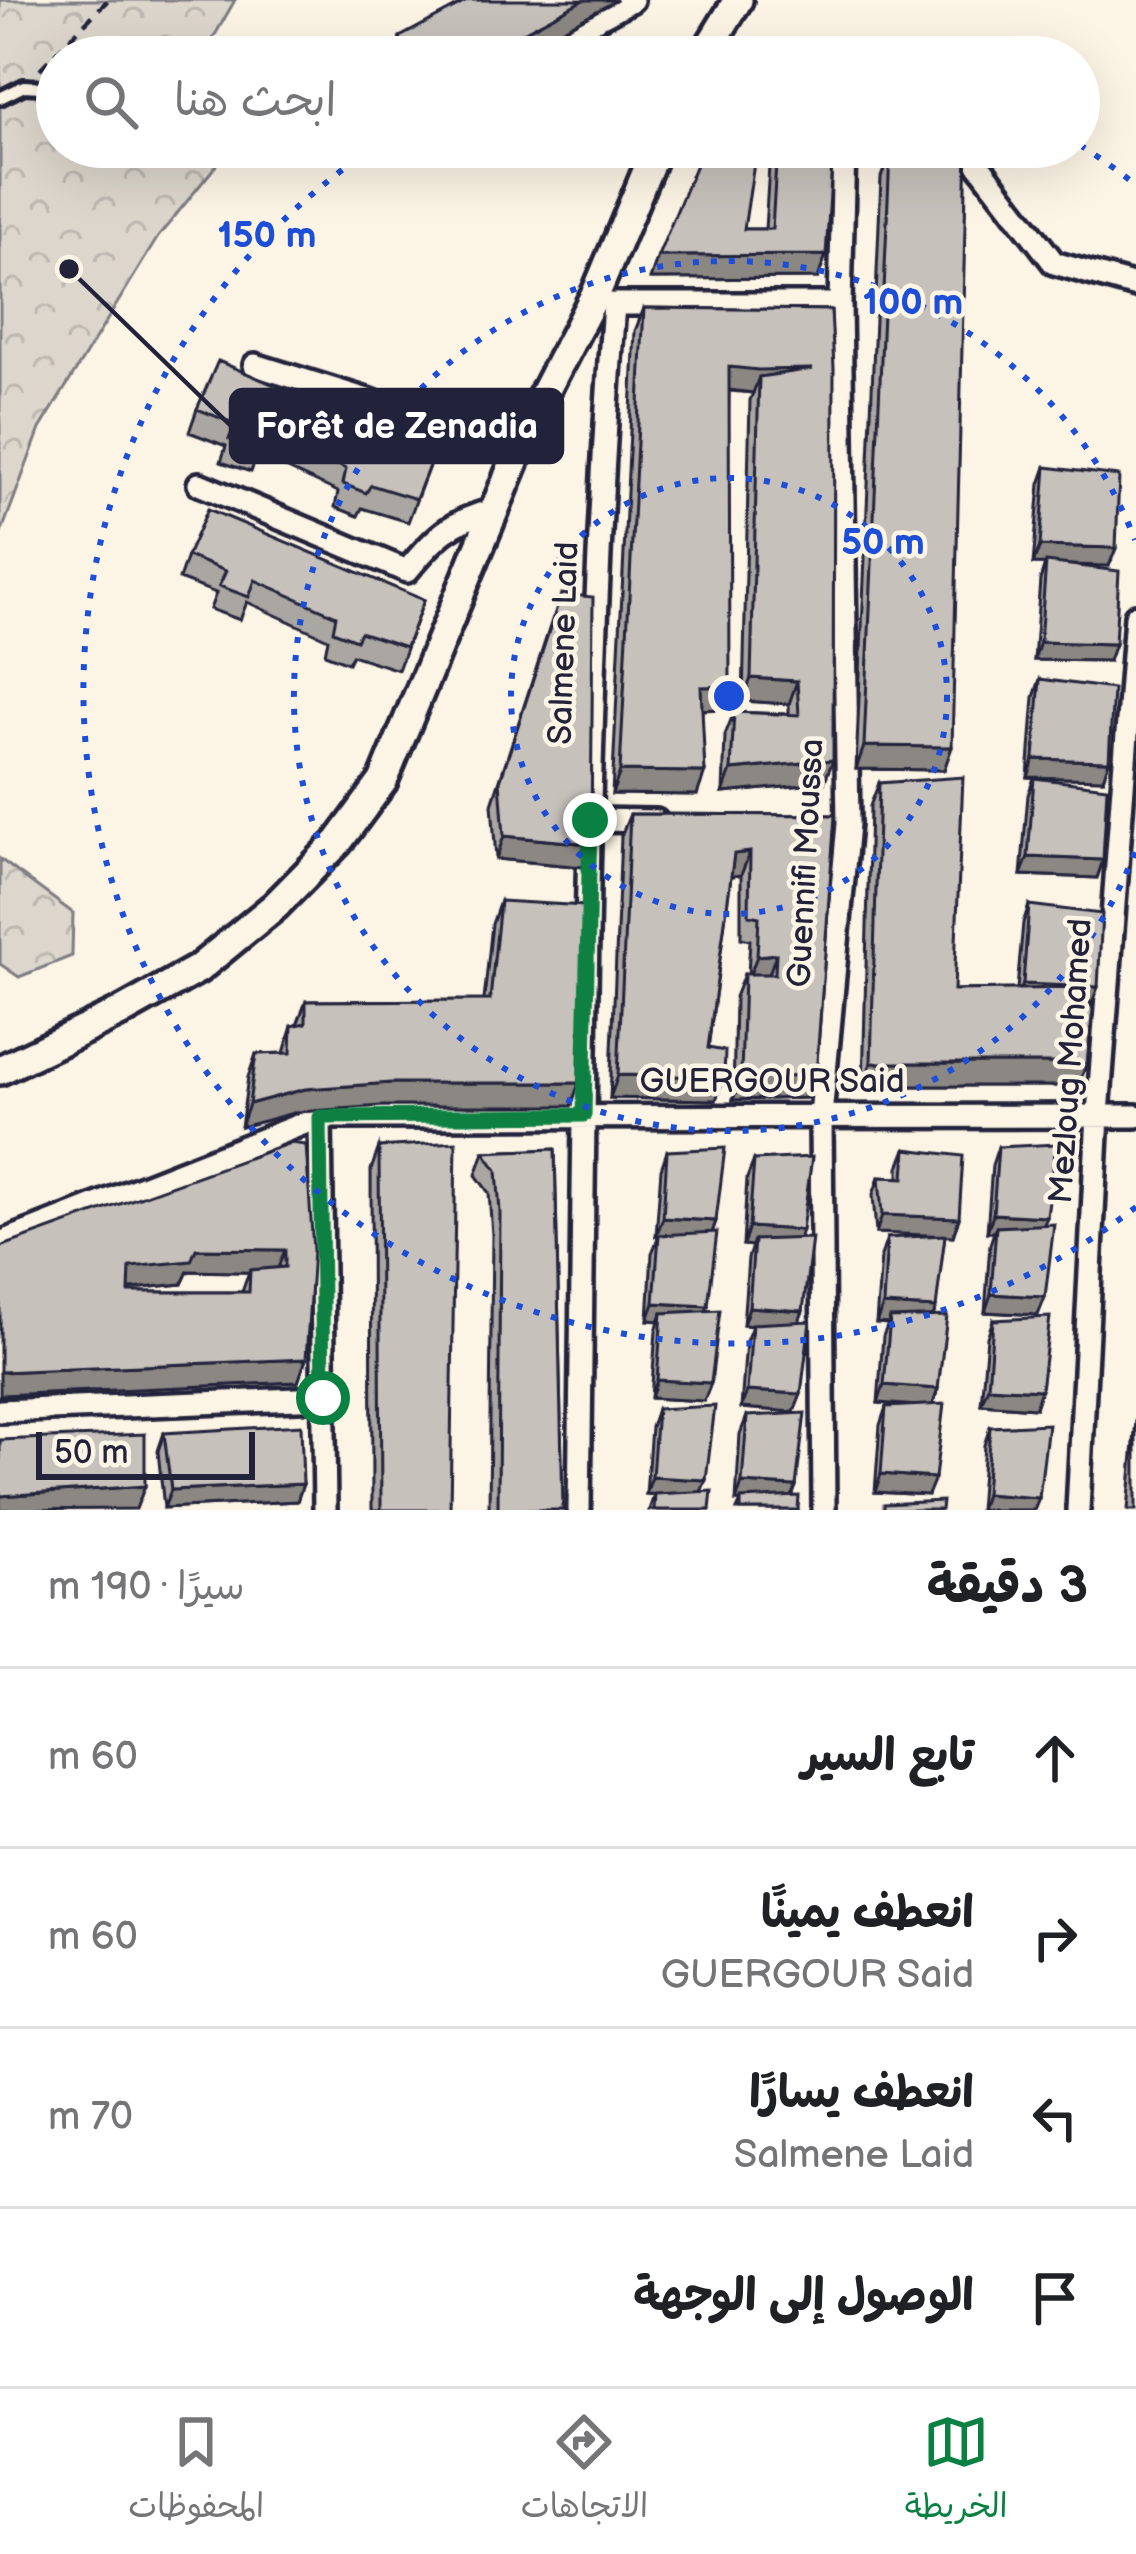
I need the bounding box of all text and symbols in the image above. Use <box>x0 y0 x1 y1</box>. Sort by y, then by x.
search box <box>36 36 1100 168</box>
icon: search <box>78 69 144 135</box>
text: ابحث هنا <box>174 74 337 129</box>
text: 150 m <box>218 215 316 258</box>
text: 100 m <box>863 282 963 325</box>
callout: Forêt de Zenadia <box>231 390 562 462</box>
text: Forêt de Zenadia <box>256 406 538 449</box>
text: 50 m <box>841 522 925 565</box>
street label: Salmene Laid <box>540 541 588 745</box>
centre of rings <box>708 675 750 717</box>
street label: Guennifi Moussa <box>780 738 832 988</box>
route end <box>563 793 617 847</box>
street label: Mezloug Mohamed <box>1041 917 1101 1205</box>
street label: GUERGOUR Said <box>639 1062 905 1102</box>
route start <box>296 1371 350 1425</box>
scale bar <box>36 1426 255 1479</box>
text: 50 m <box>54 1433 129 1473</box>
text: 3 دقيقة <box>927 1556 1088 1617</box>
text: سيرًا · 190 m <box>48 1564 245 1611</box>
icon: ahead <box>1022 1725 1088 1791</box>
text: تابع السير <box>801 1729 974 1784</box>
text: 60 m <box>48 1734 138 1781</box>
text: انعطف يمينًا <box>761 1886 974 1941</box>
icon: right <box>1022 1905 1088 1971</box>
text: 60 m <box>48 1914 138 1961</box>
text: GUERGOUR Said <box>661 1952 974 1999</box>
text: انعطف يسارًا <box>749 2066 974 2121</box>
icon: left <box>1022 2085 1088 2151</box>
text: 70 m <box>48 2094 133 2141</box>
text: Salmene Laid <box>734 2132 974 2179</box>
icon: arrive <box>1022 2265 1088 2331</box>
text: الوصول إلى الوجهة <box>633 2269 974 2324</box>
tab: المحفوظات <box>128 2409 264 2535</box>
tab: الاتجاهات <box>521 2409 648 2535</box>
tab: الخريطة <box>905 2409 1008 2535</box>

